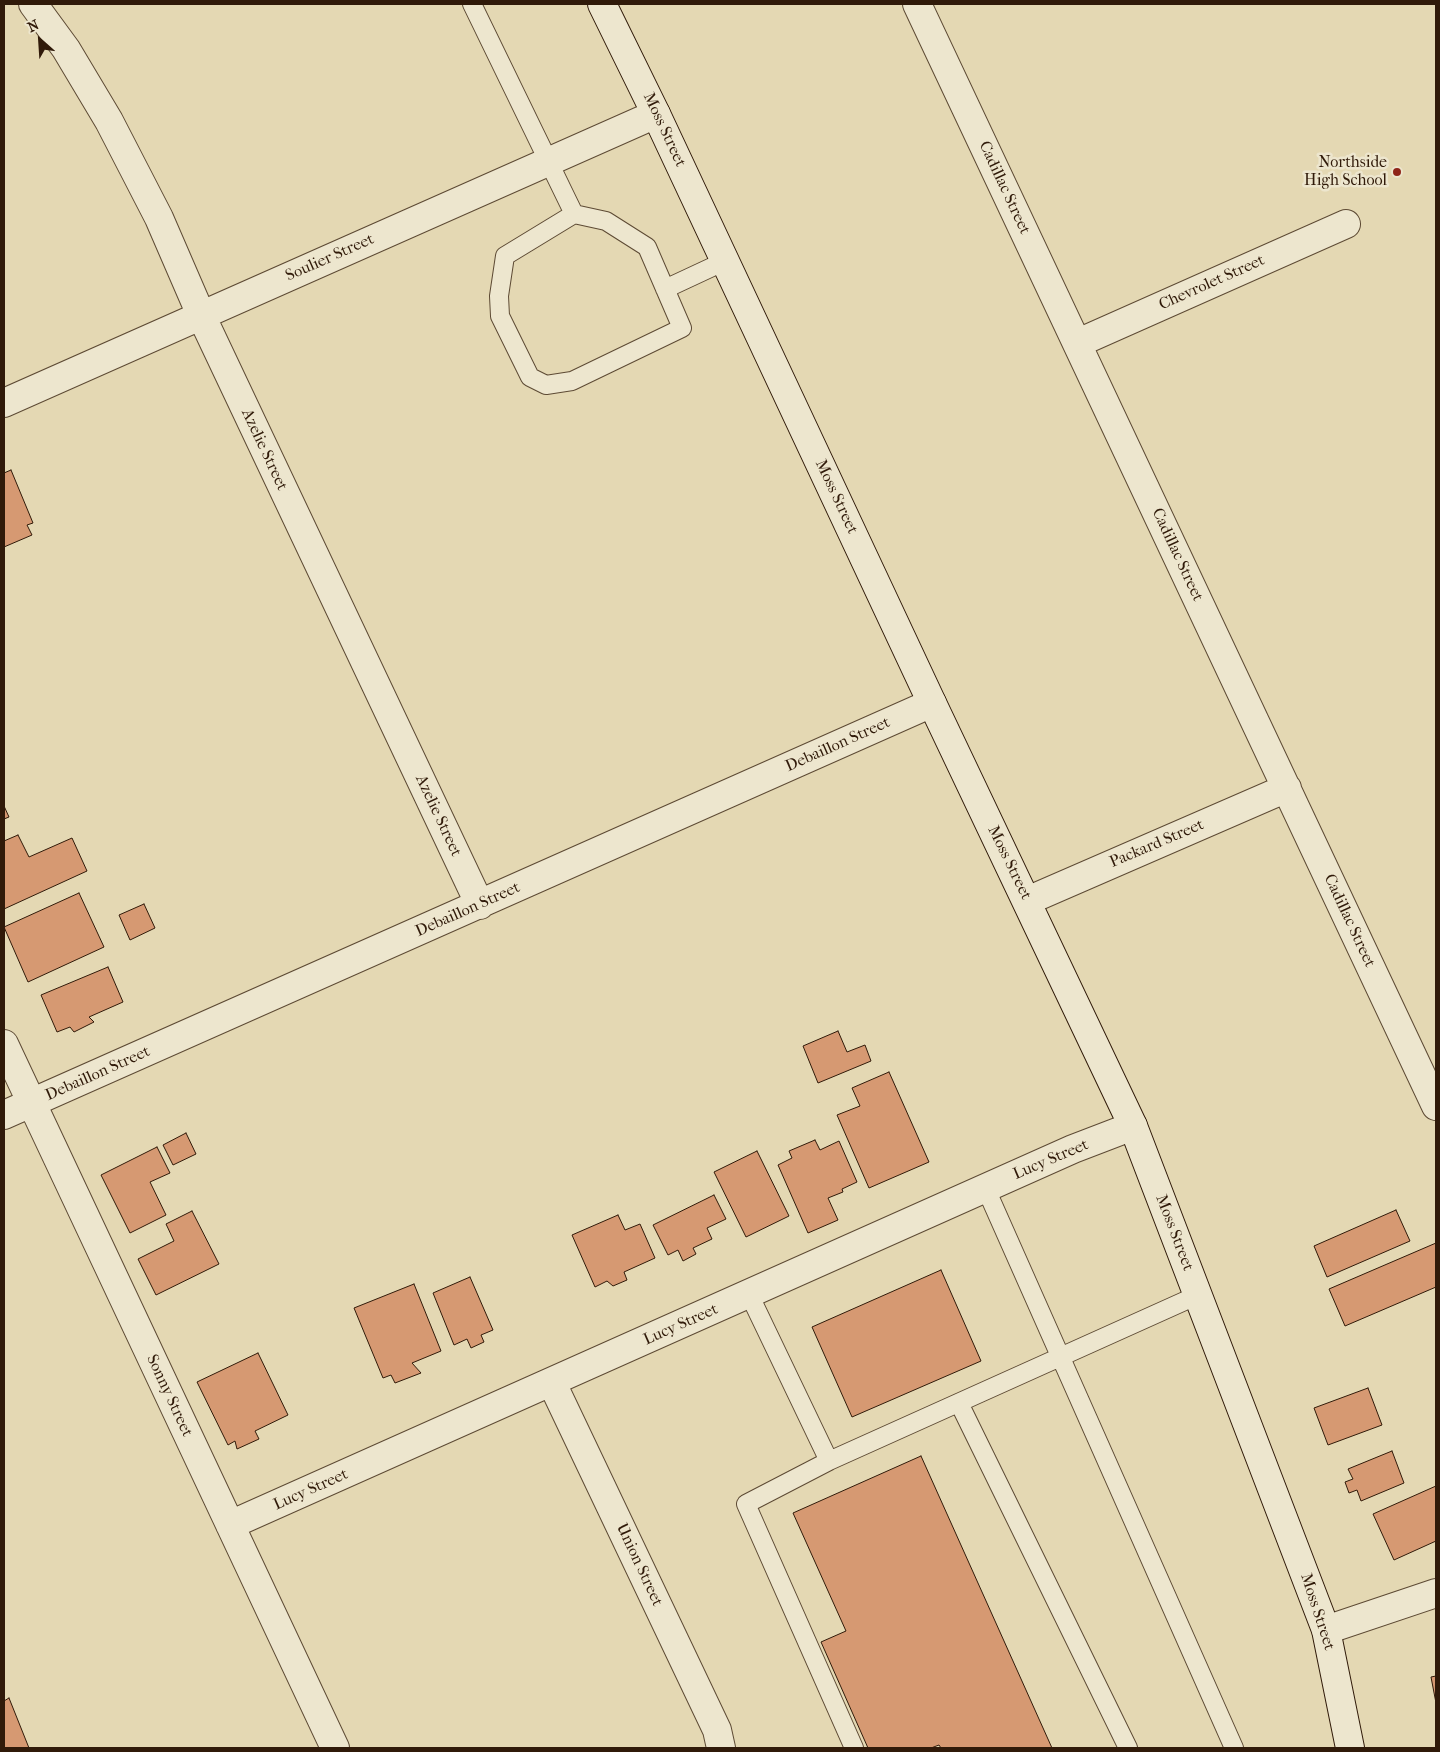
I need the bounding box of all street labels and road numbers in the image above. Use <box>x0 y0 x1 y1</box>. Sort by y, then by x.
street label: Moss Street <box>638 90 690 170</box>
street label: Cadillac Street <box>974 138 1034 238</box>
street label: Soulier Street <box>283 230 377 286</box>
street label: Chevrolet Street <box>1156 251 1268 315</box>
street label: Azelie Street <box>237 406 291 494</box>
street label: Moss Street <box>810 457 862 537</box>
street label: Cadillac Street <box>1147 505 1207 605</box>
street label: Debaillon Street <box>783 713 893 777</box>
street label: Azelie Street <box>411 772 465 860</box>
street label: Packard Street <box>1107 816 1207 872</box>
street label: Moss Street <box>983 823 1035 903</box>
street label: Cadillac Street <box>1319 871 1379 971</box>
street label: Debaillon Street <box>413 878 523 942</box>
street label: Debaillon Street <box>43 1042 153 1106</box>
street label: Lucy Street <box>1011 1136 1091 1184</box>
street label: Moss Street <box>1151 1192 1197 1274</box>
street label: Lucy Street <box>641 1300 721 1350</box>
street label: Sonny Street <box>142 1352 196 1440</box>
street label: Lucy Street <box>271 1465 351 1515</box>
street label: Union Street <box>611 1520 667 1610</box>
street label: Moss Street <box>1296 1571 1338 1653</box>

